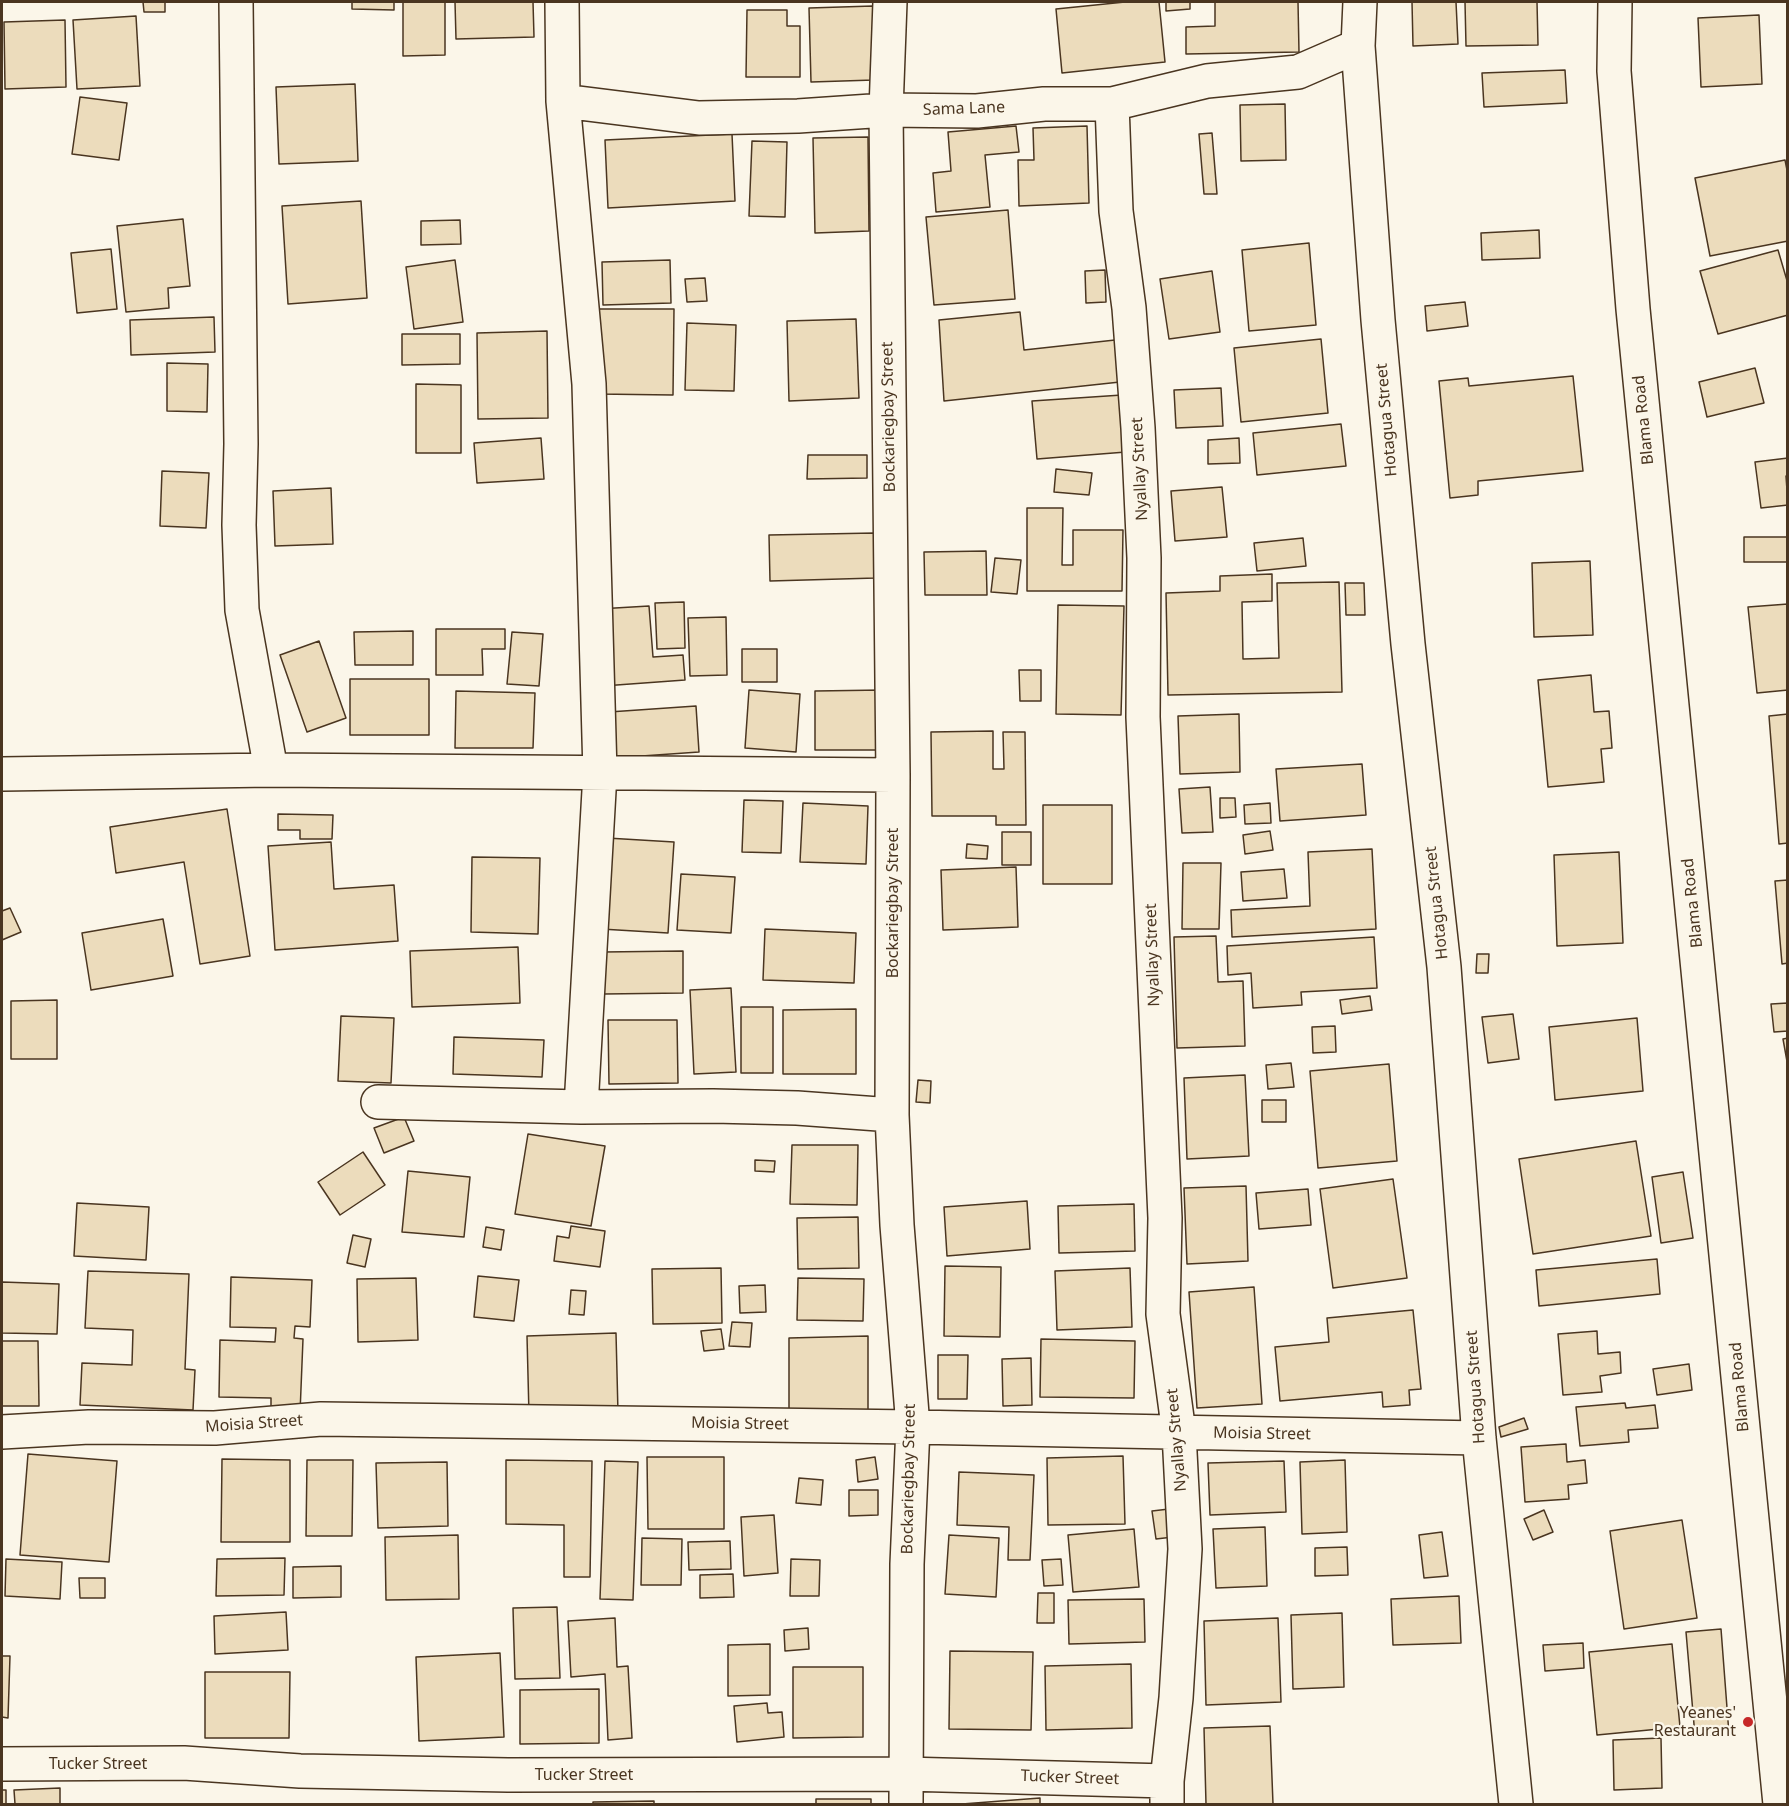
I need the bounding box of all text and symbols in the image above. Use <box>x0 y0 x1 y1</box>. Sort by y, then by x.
street label: Sama Lane <box>923 98 1005 120</box>
street label: Bockariegbay Street <box>878 342 900 492</box>
street label: Hotagua Street <box>1372 362 1402 478</box>
street label: Blama Road <box>1630 374 1658 466</box>
street label: Nyallay Street <box>1128 417 1152 521</box>
street label: Bockariegbay Street <box>883 828 903 978</box>
street label: Hotagua Street <box>1422 845 1452 961</box>
street label: Blama Road <box>1679 857 1707 949</box>
street label: Nyallay Street <box>1142 903 1164 1007</box>
street label: Hotagua Street <box>1462 1330 1490 1444</box>
street label: Blama Road <box>1727 1341 1753 1433</box>
street label: Nyallay Street <box>1163 1388 1191 1492</box>
street label: Bockariegbay Street <box>898 1404 920 1554</box>
street label: Moisia Street <box>204 1411 304 1437</box>
street label: Moisia Street <box>691 1414 789 1434</box>
street label: Moisia Street <box>1213 1424 1311 1444</box>
place label: Yeanes' Restaurant <box>1654 1703 1736 1741</box>
marker: Yeanes' Restaurant <box>1741 1715 1755 1729</box>
street label: Tucker Street <box>49 1754 147 1774</box>
street label: Tucker Street <box>535 1765 633 1785</box>
street label: Tucker Street <box>1020 1767 1120 1789</box>

